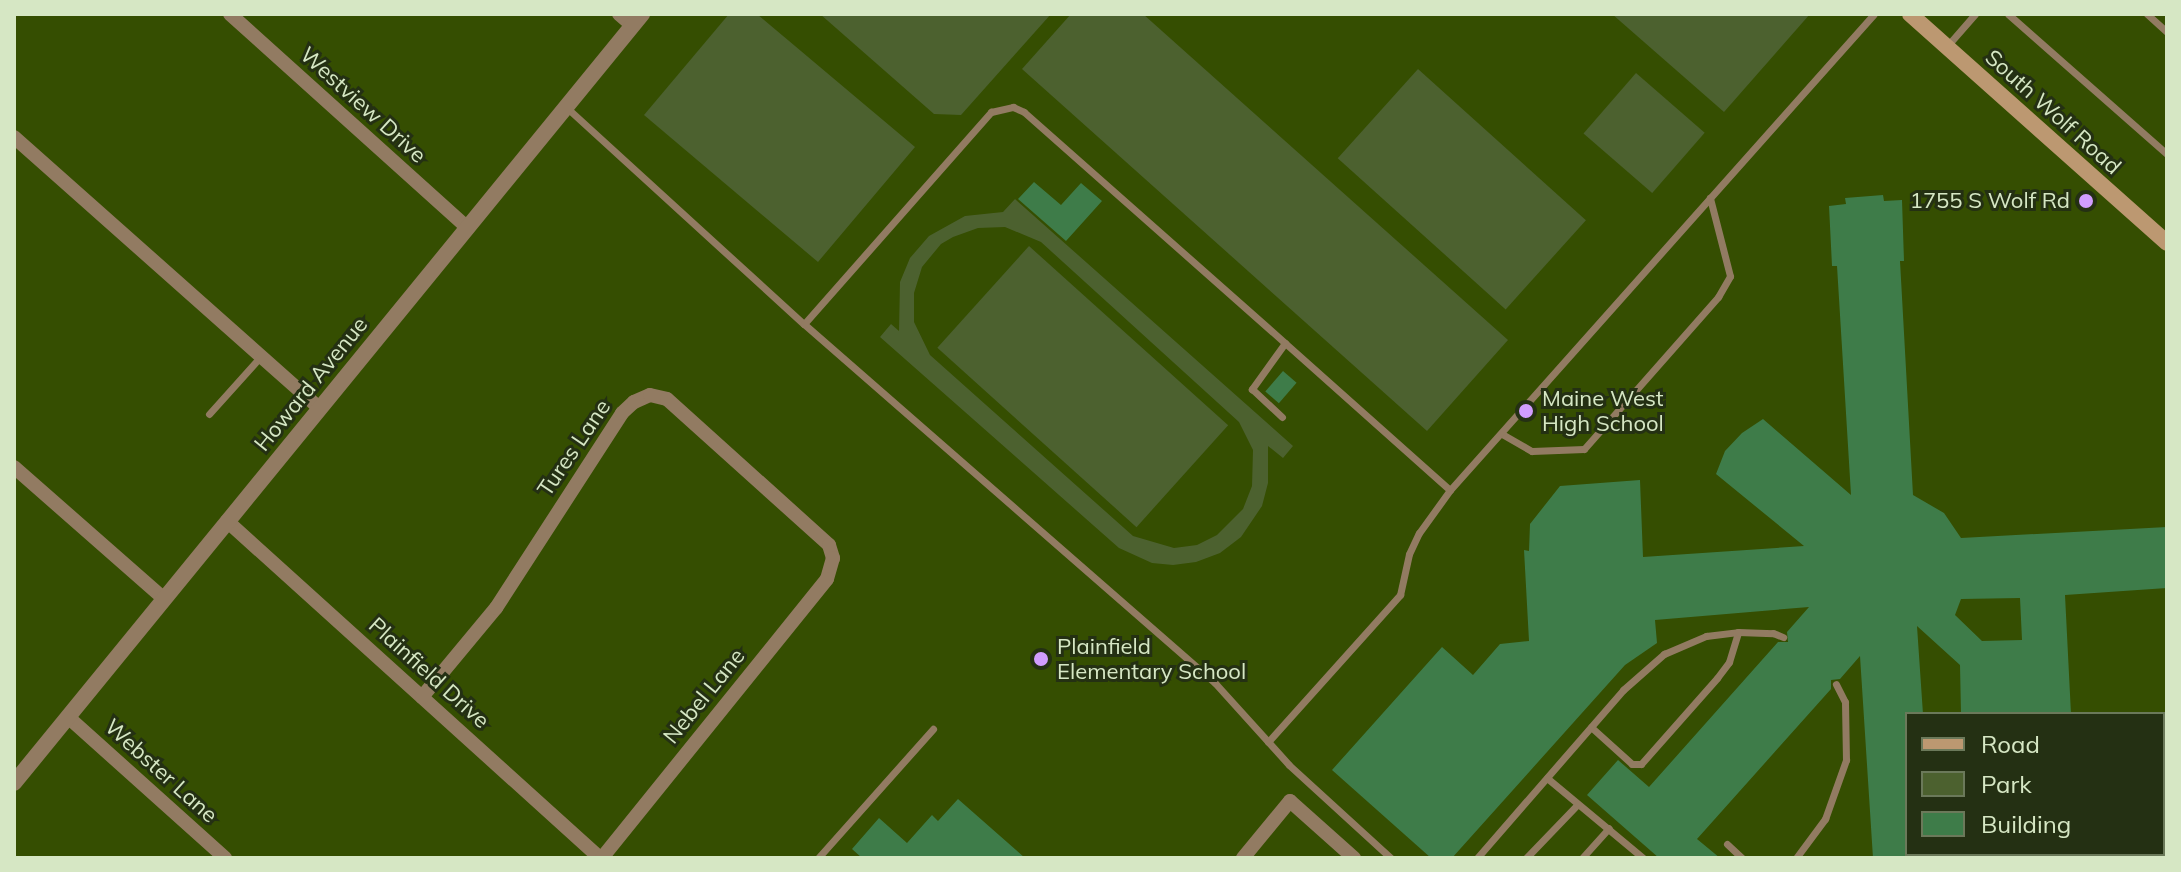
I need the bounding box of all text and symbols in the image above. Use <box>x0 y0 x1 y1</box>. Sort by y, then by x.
street label: Westview Drive <box>295 41 431 169</box>
street label: South Wolf Road <box>1980 44 2126 180</box>
place label: 1755 S Wolf Rd <box>1910 188 2070 214</box>
marker: 1755 S Wolf Rd <box>2077 192 2095 210</box>
street label: Howard Avenue <box>249 312 373 456</box>
place label: Maine West High School <box>1542 385 1664 436</box>
street label: Tures Lane <box>532 395 616 501</box>
marker: Maine West High School <box>1517 402 1535 420</box>
street label: Plainfield Drive <box>363 612 495 734</box>
place label: Plainfield Elementary School <box>1057 633 1246 684</box>
street label: Nebel Lane <box>658 643 750 749</box>
marker: Plainfield Elementary School <box>1032 650 1050 668</box>
legend <box>1905 712 2165 856</box>
street label: Webster Lane <box>99 714 223 828</box>
text: Road <box>1981 729 2040 759</box>
text: Park <box>1981 769 2032 799</box>
text: Building <box>1981 809 2071 839</box>

